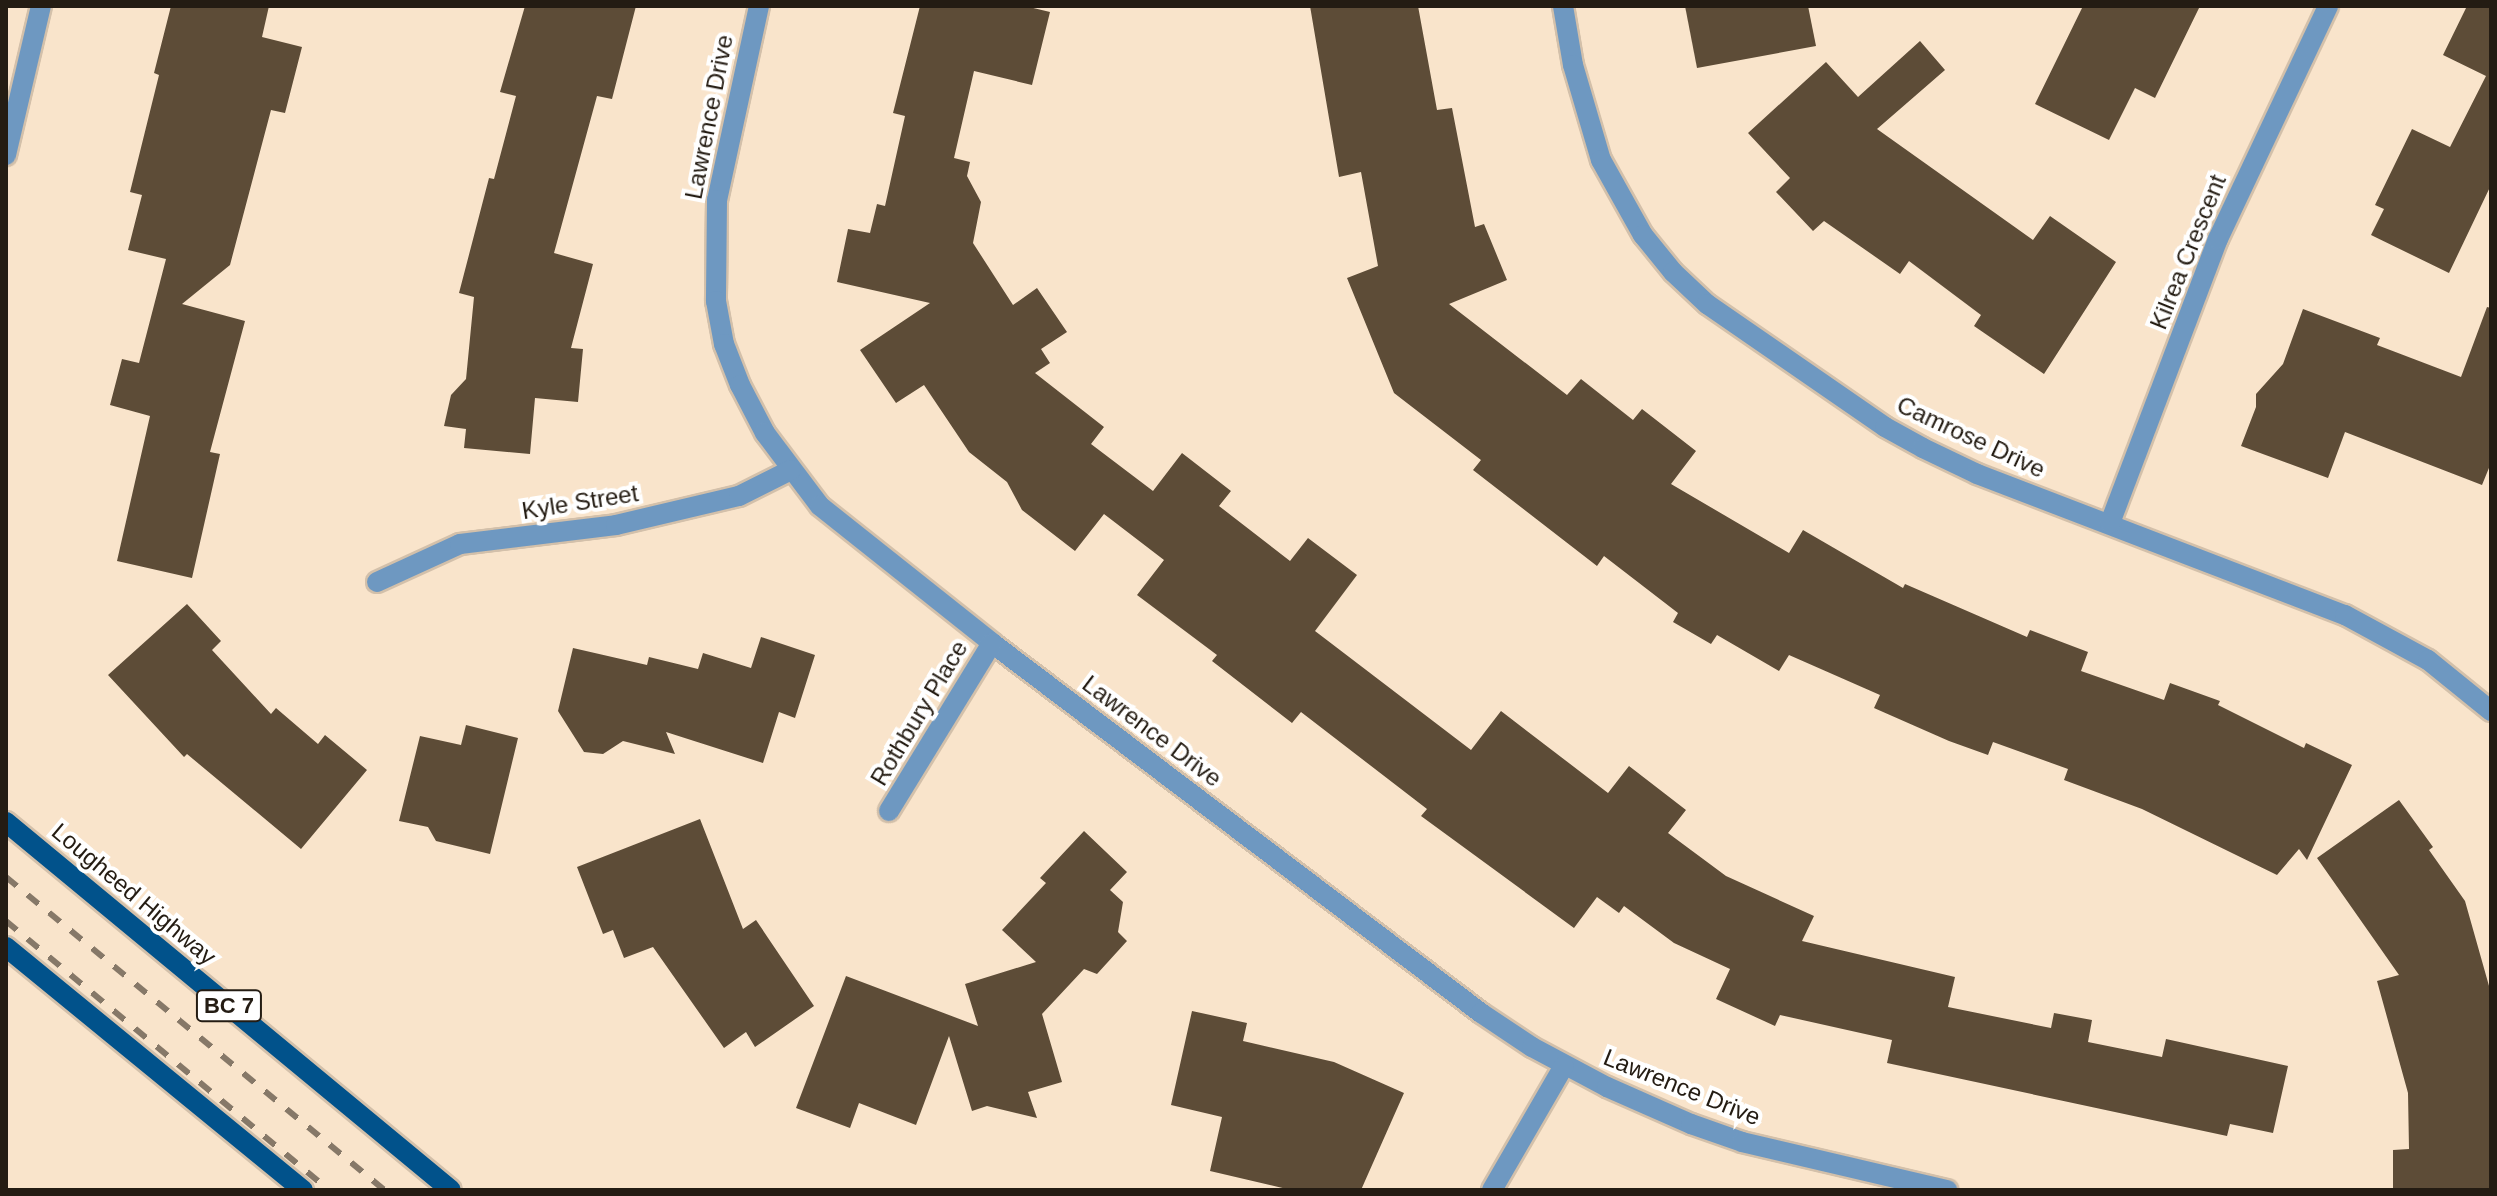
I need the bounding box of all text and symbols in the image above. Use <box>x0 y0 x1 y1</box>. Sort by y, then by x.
street label: Lawrence Drive <box>679 32 739 202</box>
street label: Kilrea Crescent <box>2144 171 2232 333</box>
street label: Camrose Drive <box>1892 390 2050 484</box>
street label: Kyle Street <box>520 479 640 525</box>
street label: Rothbury Place <box>864 635 974 791</box>
street label: Lawrence Drive <box>1077 669 1227 793</box>
street label: Lougheed Highway <box>46 817 222 971</box>
road number: BC 7 <box>195 988 263 1024</box>
street label: Lawrence Drive <box>1599 1042 1765 1132</box>

